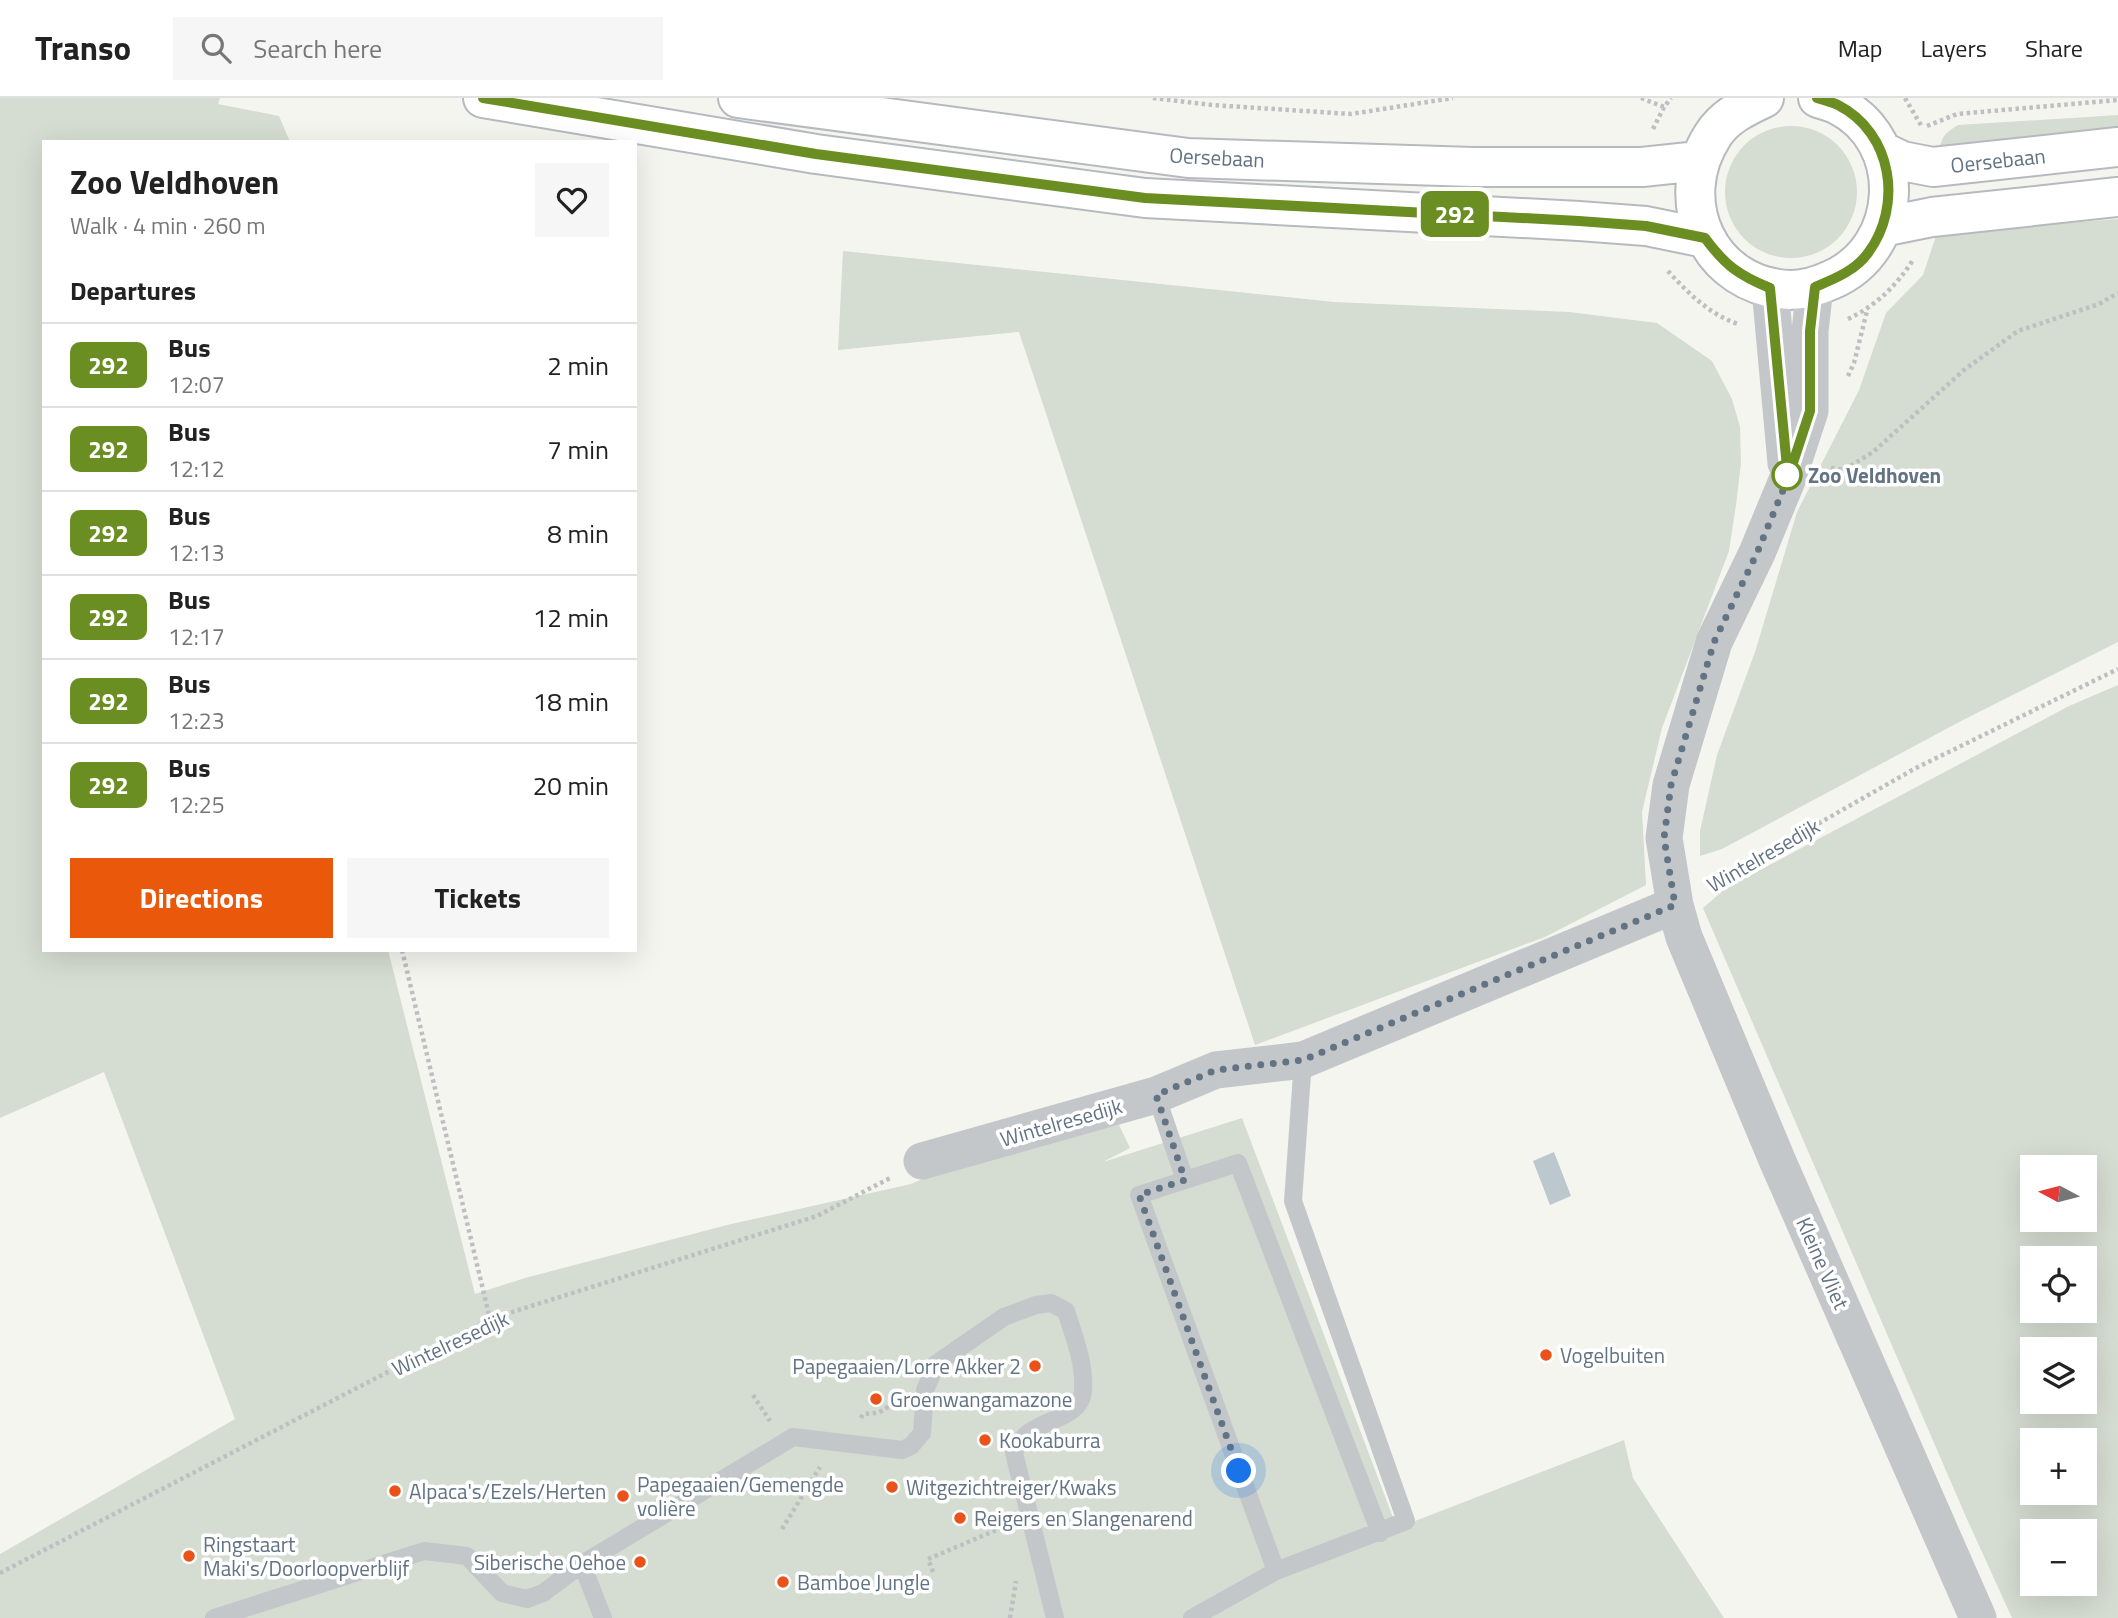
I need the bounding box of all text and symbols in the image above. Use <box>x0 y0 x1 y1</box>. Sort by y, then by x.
search box <box>173 17 663 80</box>
text: Transo <box>35 23 131 73</box>
icon: search <box>197 29 235 67</box>
text: Search here <box>253 29 382 68</box>
text: Map <box>1838 30 1883 66</box>
text: Layers <box>1921 30 1987 66</box>
text: Share <box>2025 30 2083 66</box>
street label: Oersebaan <box>1168 139 1266 175</box>
street label: Oersebaan <box>1949 139 2047 181</box>
text: Zoo Veldhoven <box>70 157 279 207</box>
button: heart <box>535 163 609 237</box>
line badge: 292 <box>1415 191 1495 237</box>
text: 292 <box>1435 196 1475 232</box>
text: Walk · 4 min · 260 m <box>70 208 266 243</box>
text: Departures <box>70 271 196 310</box>
text: Bus <box>168 328 210 367</box>
text: 2 min <box>547 346 609 385</box>
text: 292 <box>88 347 129 383</box>
text: 12:07 <box>168 367 225 402</box>
text: Bus <box>168 412 210 451</box>
text: 7 min <box>547 430 609 469</box>
text: 292 <box>88 431 129 467</box>
text: 12:12 <box>168 451 225 486</box>
place label: Zoo Veldhoven <box>1808 459 1941 491</box>
marker: Zoo Veldhoven <box>1772 460 1802 490</box>
text: Bus <box>168 496 210 535</box>
text: 8 min <box>547 514 609 553</box>
text: 292 <box>88 515 129 551</box>
text: 12:13 <box>168 535 225 570</box>
text: Bus <box>168 580 210 619</box>
text: 12 min <box>533 598 609 637</box>
text: 292 <box>88 599 129 635</box>
text: 12:17 <box>168 619 225 654</box>
text: Bus <box>168 664 210 703</box>
text: 18 min <box>533 682 609 721</box>
text: 292 <box>88 683 129 719</box>
text: 12:23 <box>168 703 225 738</box>
text: Bus <box>168 748 210 787</box>
text: 20 min <box>533 766 609 805</box>
text: 292 <box>88 767 129 803</box>
text: 12:25 <box>168 787 225 822</box>
street label: Wintelresedijk <box>1701 810 1825 900</box>
button: Directions <box>70 858 333 938</box>
button: Tickets <box>347 858 609 938</box>
street label: Wintelresedijk <box>996 1089 1126 1155</box>
north arrow <box>2020 1155 2096 1232</box>
map controls <box>2020 1155 2097 1596</box>
street label: Kleine Vliet <box>1788 1212 1858 1315</box>
button: locate <box>2020 1246 2097 1323</box>
street label: Wintelresedijk <box>386 1302 514 1384</box>
button: layers <box>2020 1337 2097 1414</box>
place label: Vogelbuiten <box>1560 1339 1665 1371</box>
marker: Vogelbuiten <box>1538 1347 1554 1363</box>
place label: Papegaaien/Lorre Akker 2 <box>792 1350 1021 1382</box>
marker: Papegaaien/Lorre Akker 2 <box>1027 1358 1043 1374</box>
place label: Groenwangamazone <box>890 1383 1072 1415</box>
marker: Groenwangamazone <box>868 1391 884 1407</box>
place label: Kookaburra <box>999 1424 1101 1456</box>
button: + <box>2020 1428 2097 1505</box>
marker: Kookaburra <box>977 1432 993 1448</box>
your location <box>1221 1453 1256 1488</box>
place label: Papegaaien/Gemengde volière <box>637 1468 844 1524</box>
place label: Witgezichtreiger/Kwaks <box>906 1471 1116 1503</box>
place label: Alpaca's/Ezels/Herten <box>409 1475 606 1507</box>
marker: Witgezichtreiger/Kwaks <box>884 1479 900 1495</box>
marker: Alpaca's/Ezels/Herten <box>387 1483 403 1499</box>
marker: Papegaaien/Gemengde volière <box>615 1488 631 1504</box>
place label: Reigers en Slangenarend <box>974 1502 1193 1534</box>
marker: Reigers en Slangenarend <box>952 1510 968 1526</box>
button: − <box>2020 1519 2097 1596</box>
place label: Ringstaart Maki's/Doorloopverblijf <box>203 1528 409 1584</box>
place label: Siberische Oehoe <box>474 1546 626 1578</box>
marker: Ringstaart Maki's/Doorloopverblijf <box>181 1548 197 1564</box>
marker: Siberische Oehoe <box>632 1554 648 1570</box>
place label: Bamboe Jungle <box>797 1566 930 1598</box>
marker: Bamboe Jungle <box>775 1574 791 1590</box>

